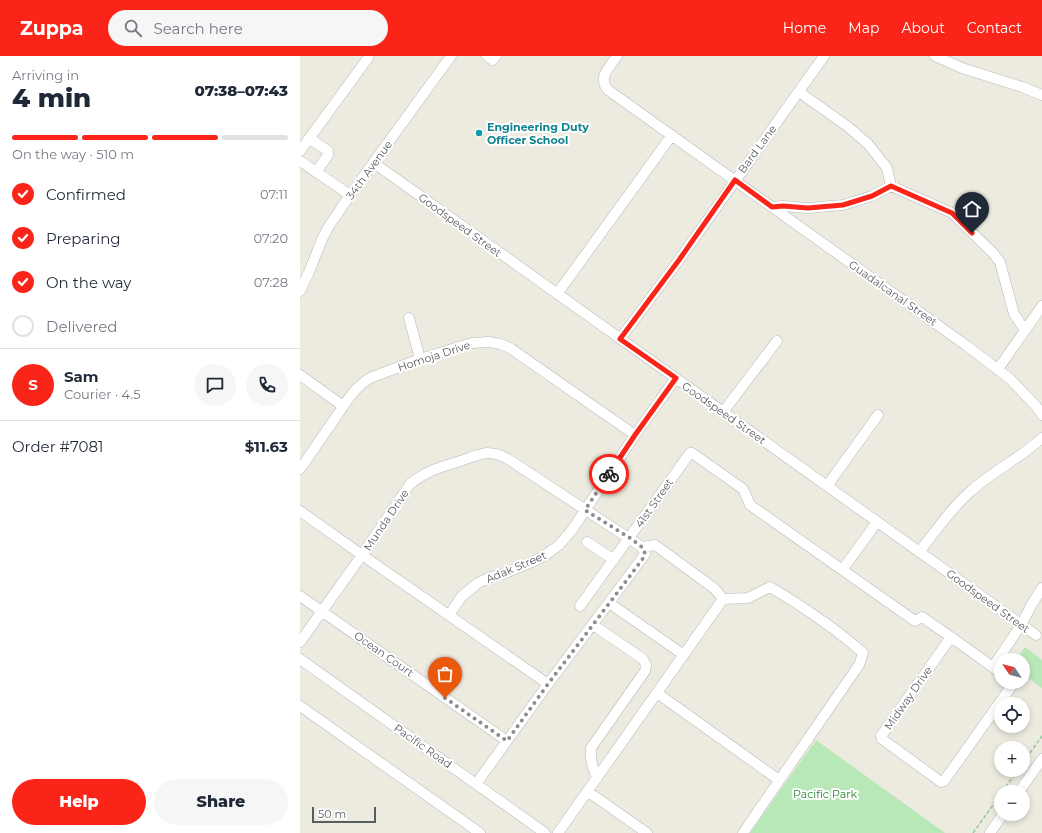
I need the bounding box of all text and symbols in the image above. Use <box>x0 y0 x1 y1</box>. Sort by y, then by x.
search box <box>108 10 388 46</box>
text: Zuppa <box>20 17 84 40</box>
icon: search <box>122 17 144 39</box>
text: Search here <box>154 19 243 38</box>
text: Home <box>783 19 826 37</box>
text: Map <box>848 19 879 37</box>
text: About <box>901 19 945 37</box>
text: Contact <box>967 19 1022 37</box>
text: Arriving in <box>12 67 79 83</box>
text: 07:38–07:43 <box>195 81 288 100</box>
text: 4 min <box>12 82 91 114</box>
place label: Engineering Duty Officer School <box>487 120 589 147</box>
street label: Bard Lane <box>735 122 779 176</box>
marker: Engineering Duty Officer School <box>474 128 484 138</box>
street label: 34th Avenue <box>343 137 395 202</box>
text: On the way · 510 m <box>12 146 134 162</box>
icon: check <box>12 183 34 205</box>
text: Confirmed <box>46 185 126 204</box>
text: 07:11 <box>260 186 288 202</box>
street label: Goodspeed Street <box>416 190 505 260</box>
pin <box>955 192 989 233</box>
icon: home <box>961 198 983 220</box>
icon: check <box>12 227 34 249</box>
text: Preparing <box>46 229 121 248</box>
text: 07:20 <box>253 230 288 246</box>
street label: Guadalcanal Street <box>846 257 940 329</box>
icon: check <box>12 271 34 293</box>
text: On the way <box>46 273 131 292</box>
text: 07:28 <box>254 274 288 290</box>
text: Delivered <box>46 317 118 336</box>
street label: Homoja Drive <box>396 338 472 374</box>
button: chat <box>194 364 236 406</box>
button: phone <box>246 364 288 406</box>
text: Sam <box>64 367 99 386</box>
text: S <box>28 375 38 394</box>
street label: Goodspeed Street <box>679 379 769 448</box>
text: Courier · 4.5 <box>64 386 141 402</box>
text: Order #7081 <box>12 437 103 456</box>
text: $11.63 <box>245 437 288 456</box>
courier <box>589 454 629 494</box>
icon: bike <box>598 463 620 485</box>
street label: 41st Street <box>632 475 676 530</box>
street label: Munda Drive <box>360 486 412 553</box>
street label: Adak Street <box>484 548 549 586</box>
street label: Goodspeed Street <box>944 566 1033 636</box>
street label: Ocean Court <box>352 628 417 680</box>
north arrow <box>994 653 1030 689</box>
map controls <box>994 653 1030 821</box>
pin <box>428 657 462 698</box>
icon: bag <box>434 663 456 685</box>
street label: Midway Drive <box>881 663 935 732</box>
button: locate <box>994 697 1030 733</box>
street label: Pacific Road <box>391 721 455 771</box>
button: + <box>994 741 1030 777</box>
button: Help <box>12 779 146 825</box>
button: Share <box>154 779 288 825</box>
button: − <box>994 785 1030 821</box>
park label: Pacific Park <box>793 787 857 801</box>
scale bar <box>312 805 376 824</box>
text: 50 m <box>318 807 346 821</box>

